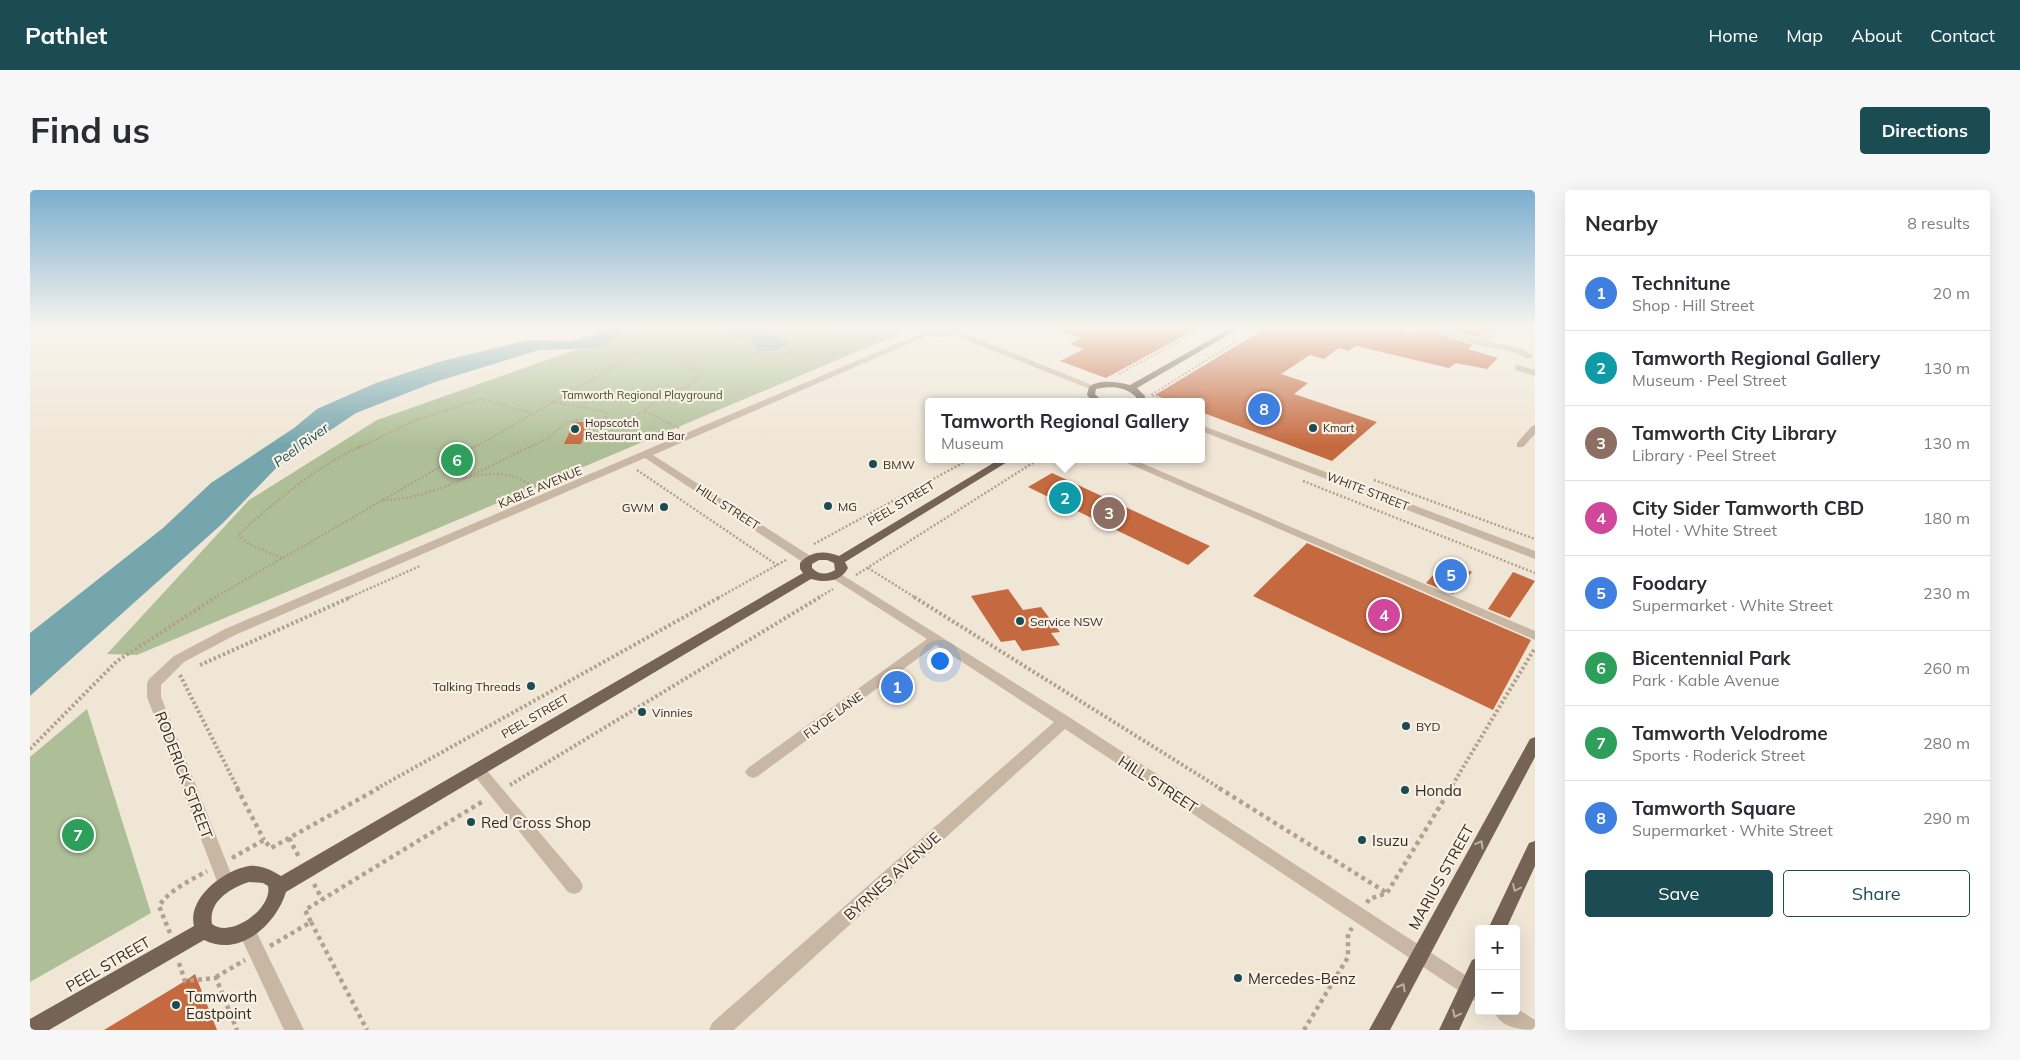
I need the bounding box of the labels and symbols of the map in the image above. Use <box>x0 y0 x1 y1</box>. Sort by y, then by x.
park label: Tamworth Regional Playground <box>561 388 723 402</box>
pin: 8 <box>1248 390 1280 428</box>
place label: Hopscotch Restaurant and Bar <box>585 416 685 443</box>
water label: Peel River <box>270 418 333 471</box>
place label: Kmart <box>1323 421 1355 435</box>
marker: Kmart <box>1307 422 1319 434</box>
marker: Hopscotch Restaurant and Bar <box>569 423 581 435</box>
pin: 6 <box>441 441 473 479</box>
place label: BMW <box>883 457 915 472</box>
marker: BMW <box>867 458 879 470</box>
street label: KABLE AVENUE <box>496 463 584 511</box>
street label: WHITE STREET <box>1325 468 1412 514</box>
street label: PEEL STREET <box>865 477 938 529</box>
pin: 2 <box>1049 479 1081 517</box>
street label: HILL STREET <box>693 481 763 533</box>
pin: 3 <box>1093 494 1125 532</box>
place label: MG <box>838 499 857 514</box>
place label: GWM <box>622 500 654 515</box>
marker: MG <box>822 500 834 512</box>
marker: GWM <box>658 501 670 513</box>
pin: 5 <box>1435 556 1467 594</box>
pin: 4 <box>1368 596 1400 634</box>
place label: Service NSW <box>1030 614 1103 629</box>
marker: Service NSW <box>1014 615 1026 627</box>
your location <box>927 648 953 674</box>
pin: 1 <box>881 668 913 706</box>
place label: Talking Threads <box>433 679 521 694</box>
marker: Talking Threads <box>525 680 537 692</box>
street label: FLYDE LANE <box>800 688 866 742</box>
street label: PEEL STREET <box>498 690 572 741</box>
place label: Vinnies <box>652 705 693 720</box>
marker: Vinnies <box>636 706 648 718</box>
street label: RODERICK STREET <box>151 709 217 841</box>
place label: BYD <box>1416 719 1440 734</box>
marker: BYD <box>1400 720 1412 732</box>
street label: HILL STREET <box>1115 751 1201 817</box>
place label: Honda <box>1415 781 1462 800</box>
marker: Honda <box>1399 784 1411 796</box>
place label: Red Cross Shop <box>481 813 591 832</box>
pin: 7 <box>62 816 94 854</box>
marker: Red Cross Shop <box>465 816 477 828</box>
street label: MARIUS STREET <box>1404 821 1478 933</box>
street label: BYRNES AVENUE <box>840 828 944 924</box>
place label: Isuzu <box>1372 831 1408 850</box>
marker: Isuzu <box>1356 834 1368 846</box>
one-way arrow <box>1474 841 1484 850</box>
one-way arrow <box>1512 883 1522 892</box>
street label: PEEL STREET <box>62 932 154 996</box>
place label: Mercedes-Benz <box>1248 969 1356 988</box>
marker: Mercedes-Benz <box>1232 972 1244 984</box>
one-way arrow <box>1396 983 1406 992</box>
place label: Tamworth Eastpoint <box>186 987 257 1023</box>
marker: Tamworth Eastpoint <box>170 999 182 1011</box>
one-way arrow <box>1452 1009 1463 1018</box>

